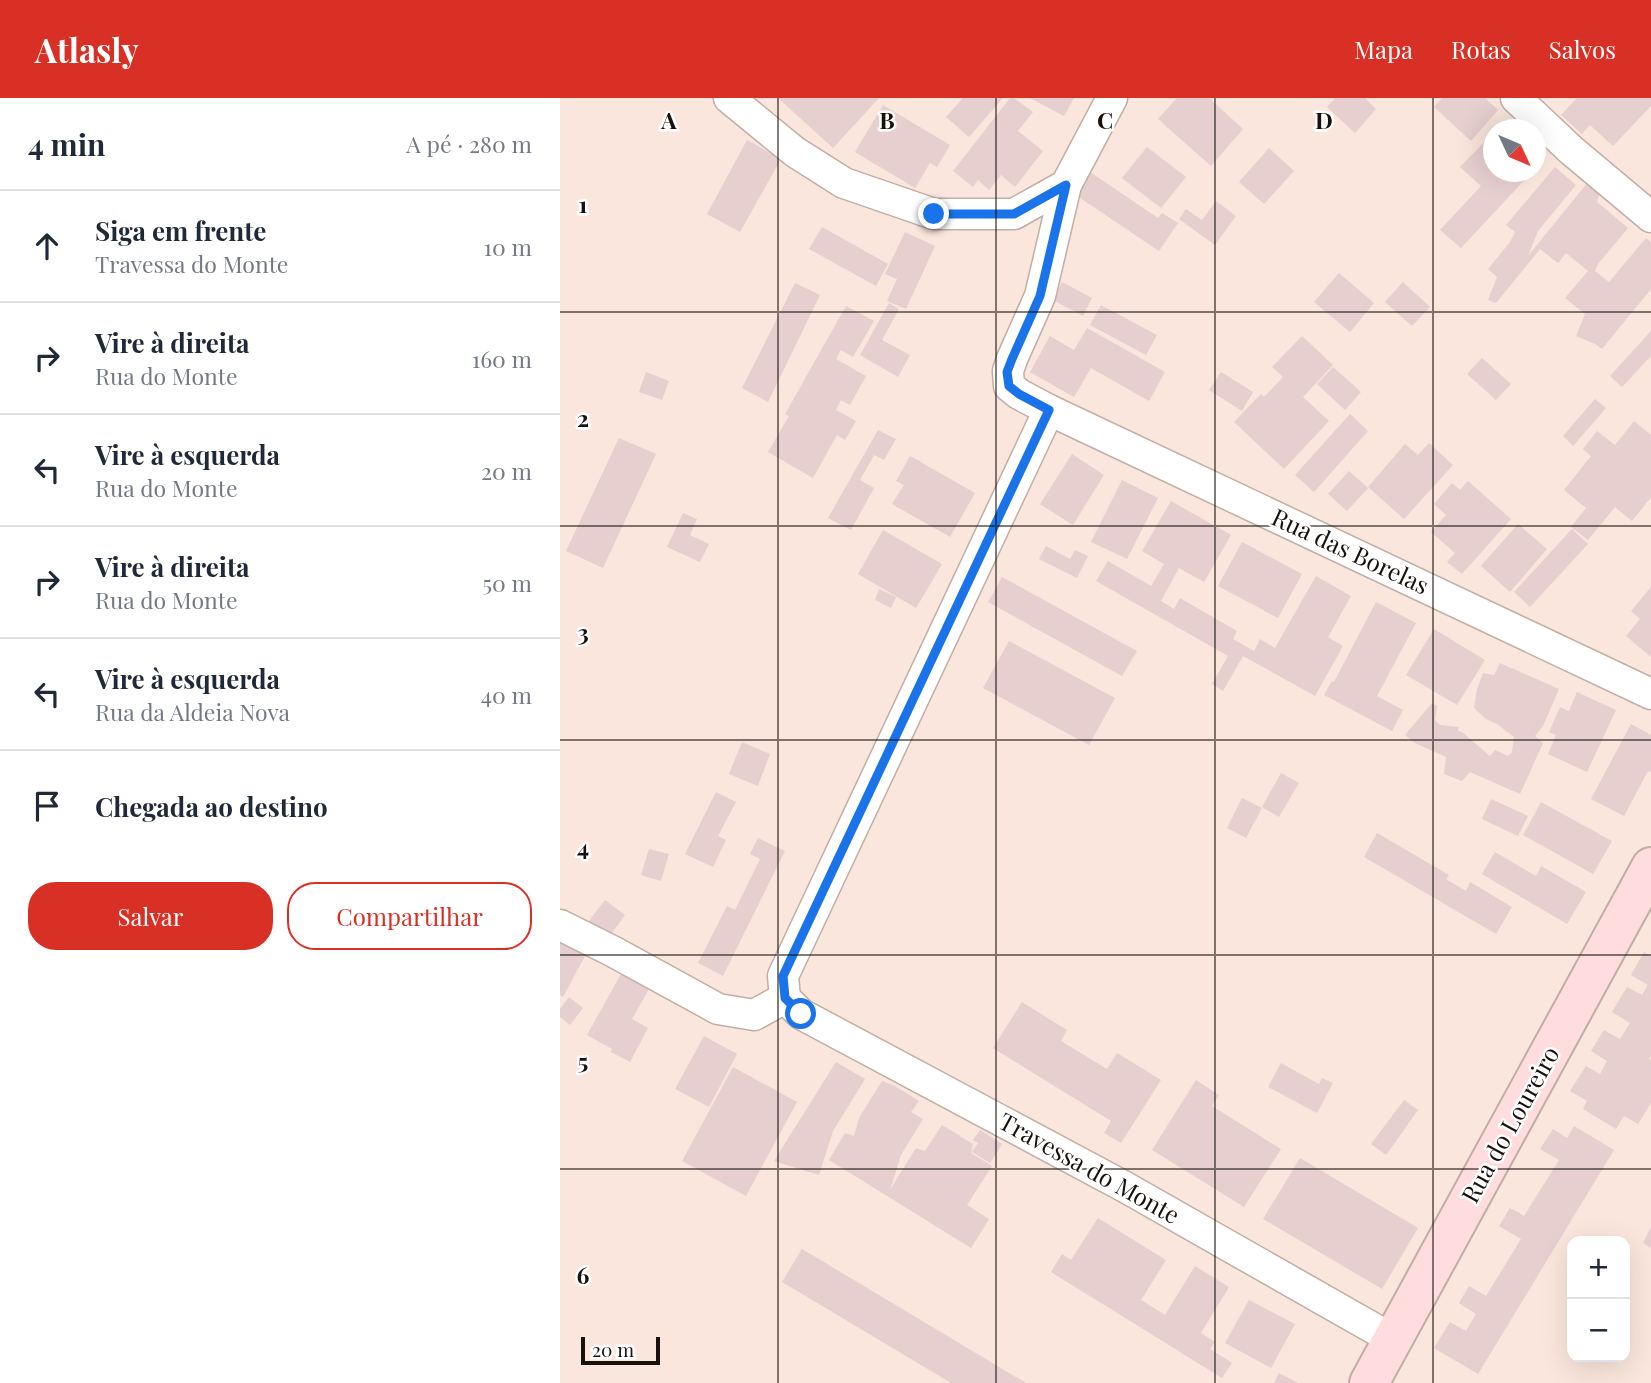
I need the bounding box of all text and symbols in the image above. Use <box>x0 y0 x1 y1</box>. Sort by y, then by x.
text: Atlasly <box>35 27 139 71</box>
text: Mapa <box>1354 33 1413 65</box>
text: Rotas <box>1451 33 1511 65</box>
text: Salvos <box>1549 33 1616 65</box>
text: A <box>660 104 677 135</box>
text: B <box>879 104 895 135</box>
text: C <box>1097 104 1113 135</box>
text: D <box>1315 104 1333 135</box>
north arrow <box>1483 119 1546 182</box>
text: 4 min <box>28 124 106 164</box>
text: A pé · 280 m <box>406 128 532 159</box>
text: 1 <box>579 188 588 219</box>
route end <box>918 198 949 229</box>
text: Siga em frente <box>95 213 266 248</box>
icon: ahead <box>28 227 66 265</box>
text: 10 m <box>484 231 532 262</box>
text: Travessa do Monte <box>95 248 288 279</box>
text: Vire à direita <box>95 325 250 360</box>
icon: right <box>28 339 66 377</box>
text: 160 m <box>472 343 532 374</box>
text: Rua do Monte <box>95 360 238 391</box>
text: 2 <box>577 402 589 433</box>
text: Vire à esquerda <box>95 437 280 472</box>
icon: left <box>28 451 66 489</box>
text: 20 m <box>481 455 532 486</box>
text: Rua do Monte <box>95 472 238 503</box>
street label: Rua das Borelas <box>1267 500 1435 601</box>
text: Vire à direita <box>95 549 250 584</box>
icon: right <box>28 563 66 601</box>
text: 50 m <box>483 567 532 598</box>
text: Rua do Monte <box>95 584 238 615</box>
text: 3 <box>577 616 589 647</box>
text: Vire à esquerda <box>95 661 280 696</box>
icon: left <box>28 675 66 713</box>
text: 40 m <box>481 679 532 710</box>
text: Rua da Aldeia Nova <box>95 696 290 727</box>
icon: arrive <box>28 787 66 825</box>
text: Chegada ao destino <box>95 789 328 824</box>
text: 4 <box>577 831 589 862</box>
button: Salvar <box>28 882 273 950</box>
button: Compartilhar <box>287 882 532 950</box>
route start <box>785 998 816 1029</box>
street label: Rua do Loureiro <box>1453 1040 1565 1208</box>
text: 5 <box>578 1045 588 1076</box>
street label: Travessa do Monte <box>994 1104 1186 1230</box>
map controls <box>1567 1236 1630 1362</box>
button: + <box>1567 1236 1630 1299</box>
text: 6 <box>577 1259 590 1290</box>
button: − <box>1567 1299 1630 1362</box>
scale bar <box>581 1334 660 1366</box>
text: 20 m <box>592 1336 634 1362</box>

